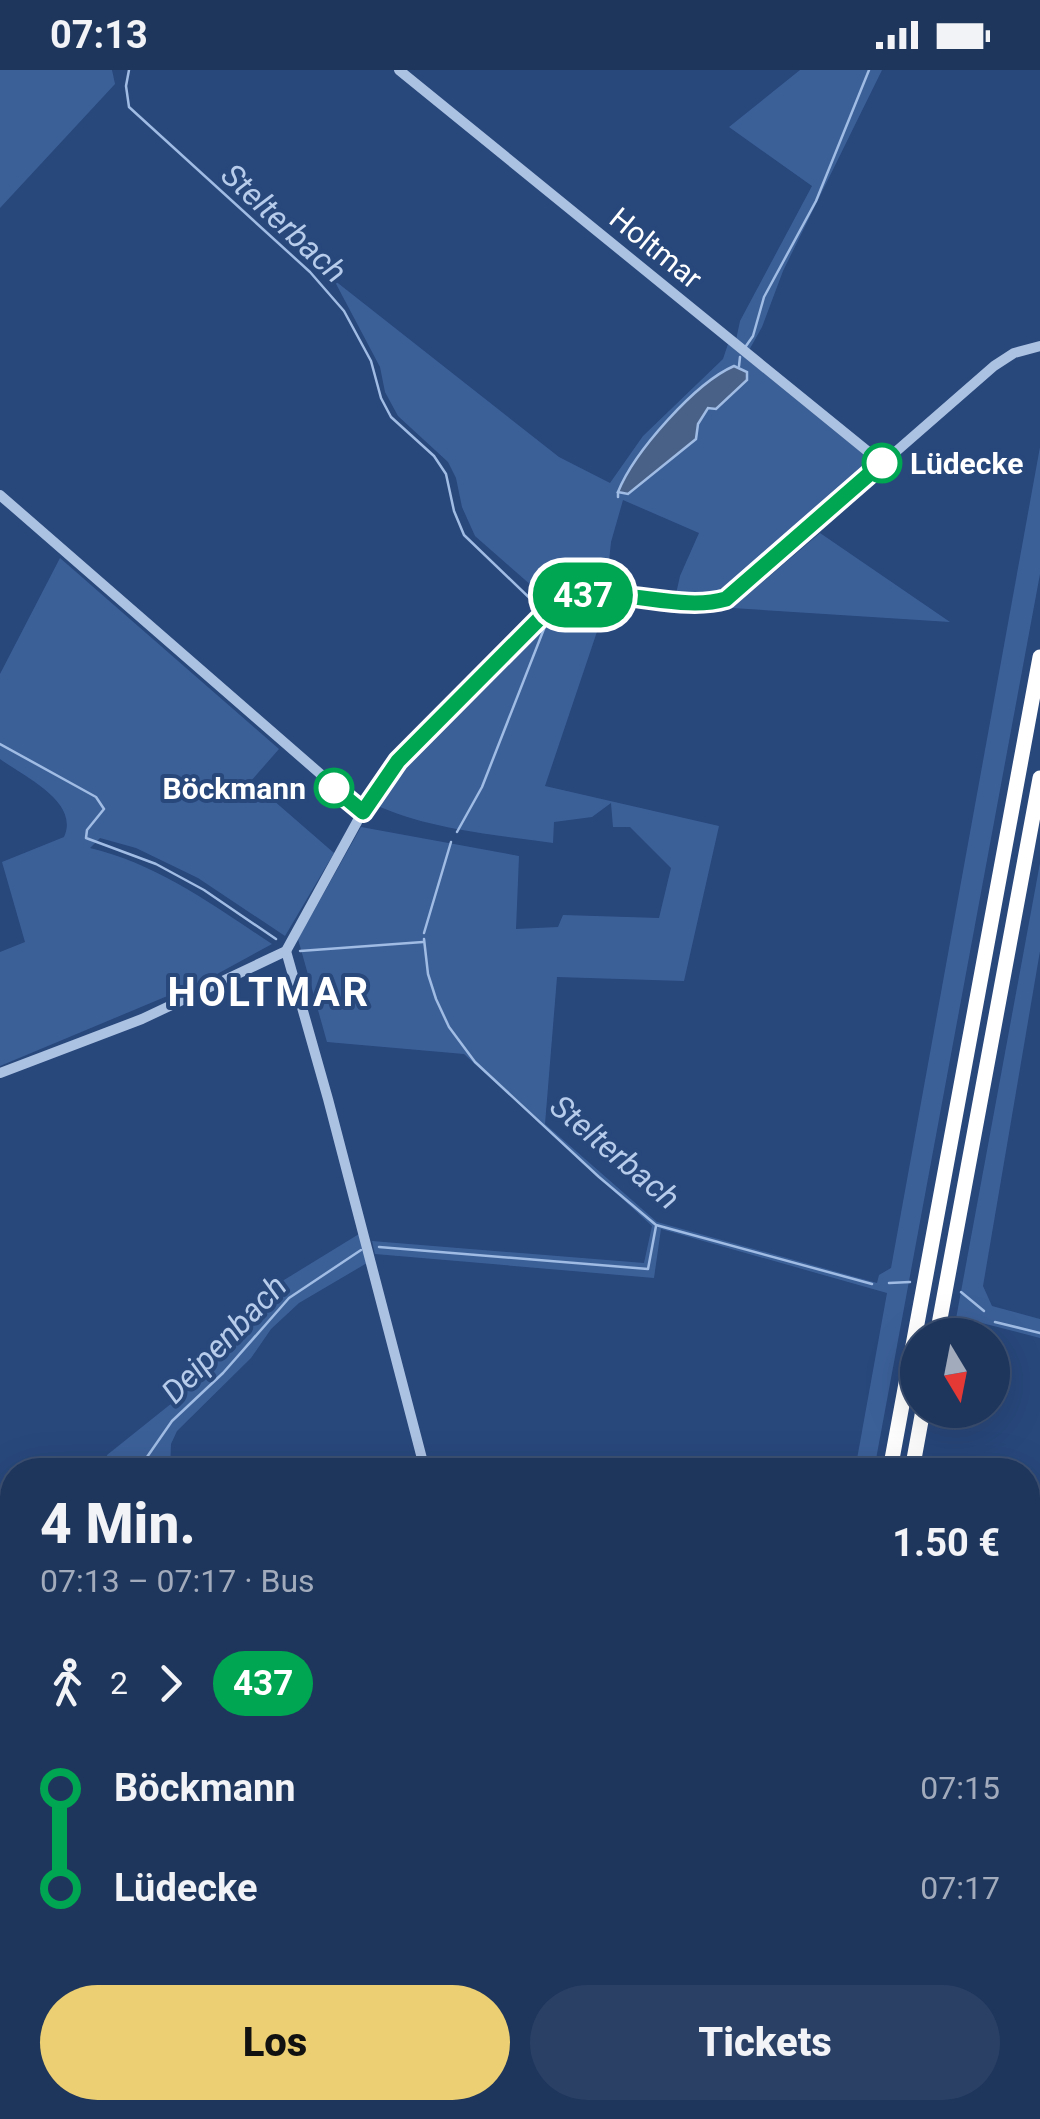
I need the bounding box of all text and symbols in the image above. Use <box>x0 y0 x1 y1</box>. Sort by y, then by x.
text: 07:13 <box>50 13 148 57</box>
water label: Stelterbach <box>213 155 355 291</box>
street label: Holtmar <box>603 200 709 296</box>
marker: Lüdecke <box>863 444 901 482</box>
place label: Lüdecke <box>910 446 1023 481</box>
line badge: 437 <box>526 562 640 628</box>
text: 437 <box>553 575 613 616</box>
marker: Böckmann <box>315 769 353 807</box>
place label: Böckmann <box>163 771 306 806</box>
district label: HOLTMAR <box>167 969 371 1016</box>
water label: Stelterbach <box>543 1087 687 1217</box>
water label: Deipenbach <box>154 1267 294 1411</box>
north arrow <box>900 1318 1010 1428</box>
map controls <box>900 1318 1010 1428</box>
text: 4 Min. <box>40 1492 196 1556</box>
text: 1.50 € <box>892 1521 1000 1565</box>
text: 07:13 – 07:17 · Bus <box>40 1562 315 1600</box>
icon: walk <box>40 1656 95 1711</box>
icon: forward <box>143 1656 198 1711</box>
text: 437 <box>233 1663 293 1704</box>
text: 2 <box>110 1664 128 1702</box>
text: Böckmann <box>114 1766 296 1810</box>
text: 07:15 <box>920 1769 1000 1807</box>
text: Lüdecke <box>114 1866 258 1910</box>
text: 07:17 <box>920 1869 1000 1907</box>
button: Los <box>40 1985 510 2100</box>
button: Tickets <box>530 1985 1000 2100</box>

